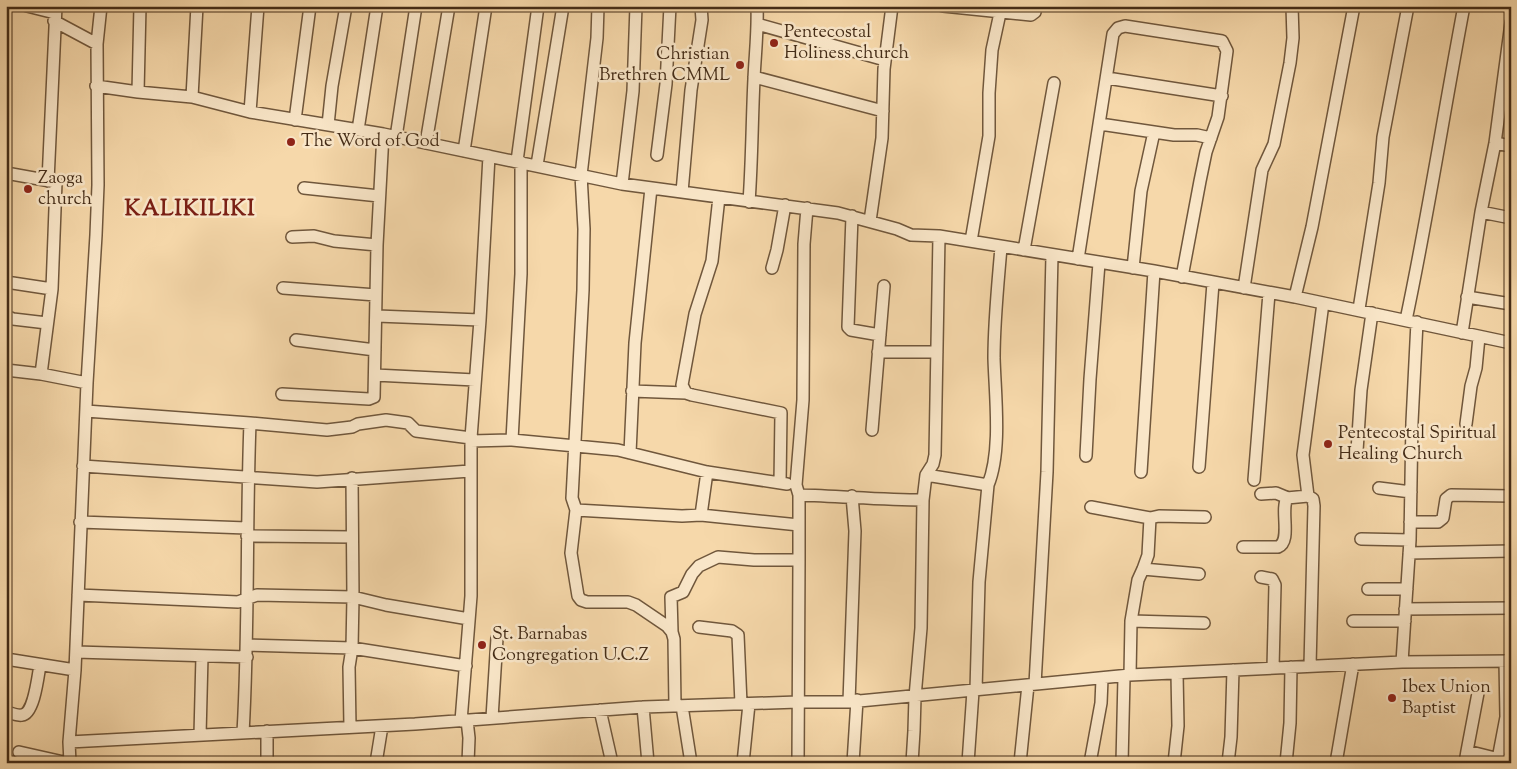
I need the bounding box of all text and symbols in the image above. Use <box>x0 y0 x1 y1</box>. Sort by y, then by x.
place label: Pentecostal Holiness church <box>784 20 910 67</box>
marker: Pentecostal Holiness church <box>768 37 780 49</box>
place label: Christian Brethren CMML <box>599 42 730 89</box>
marker: Christian Brethren CMML <box>734 59 746 71</box>
place label: The Word of God <box>301 129 440 155</box>
marker: The Word of God <box>285 136 297 148</box>
place label: Zaoga church <box>38 166 93 213</box>
marker: Zaoga church <box>22 183 34 195</box>
district label: KALIKILIKI <box>124 194 256 226</box>
place label: Pentecostal Spiritual Healing Church <box>1338 421 1497 468</box>
marker: Pentecostal Spiritual Healing Church <box>1322 438 1334 450</box>
place label: St. Barnabas Congregation U.C.Z <box>492 622 649 669</box>
marker: St. Barnabas Congregation U.C.Z <box>476 639 488 651</box>
place label: Ibex Union Baptist <box>1402 675 1491 722</box>
marker: Ibex Union Baptist <box>1386 692 1398 704</box>

